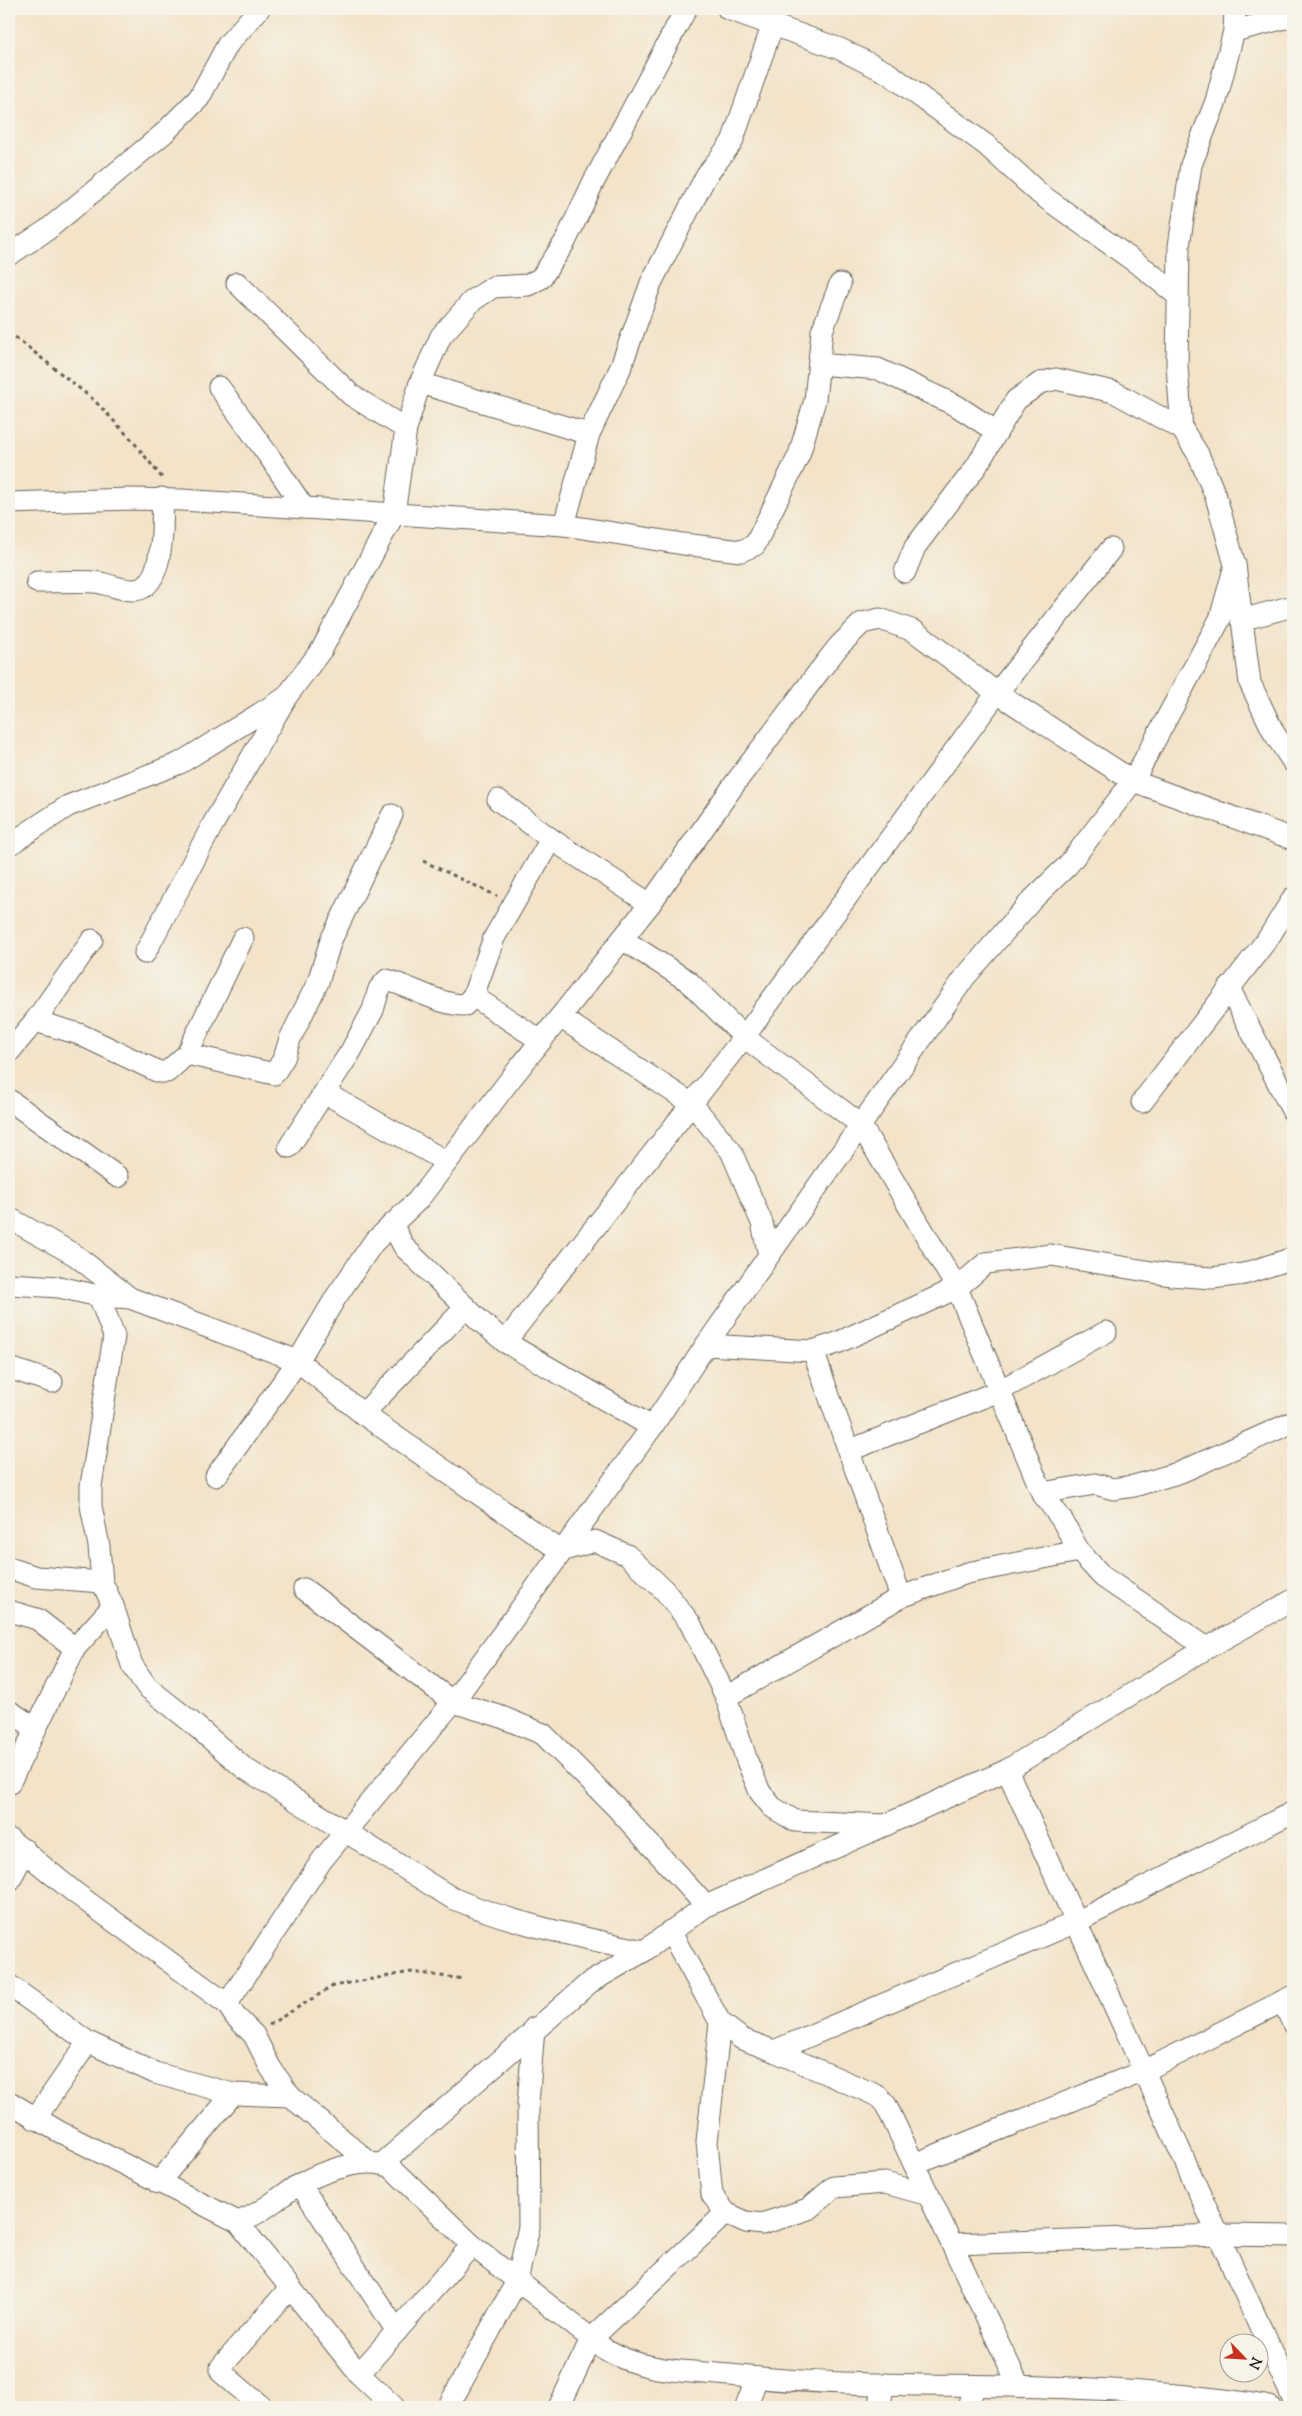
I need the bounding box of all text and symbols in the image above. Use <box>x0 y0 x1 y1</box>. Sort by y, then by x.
north arrow <box>1220 2334 1270 2384</box>
text: N <box>1243 2353 1265 2372</box>

